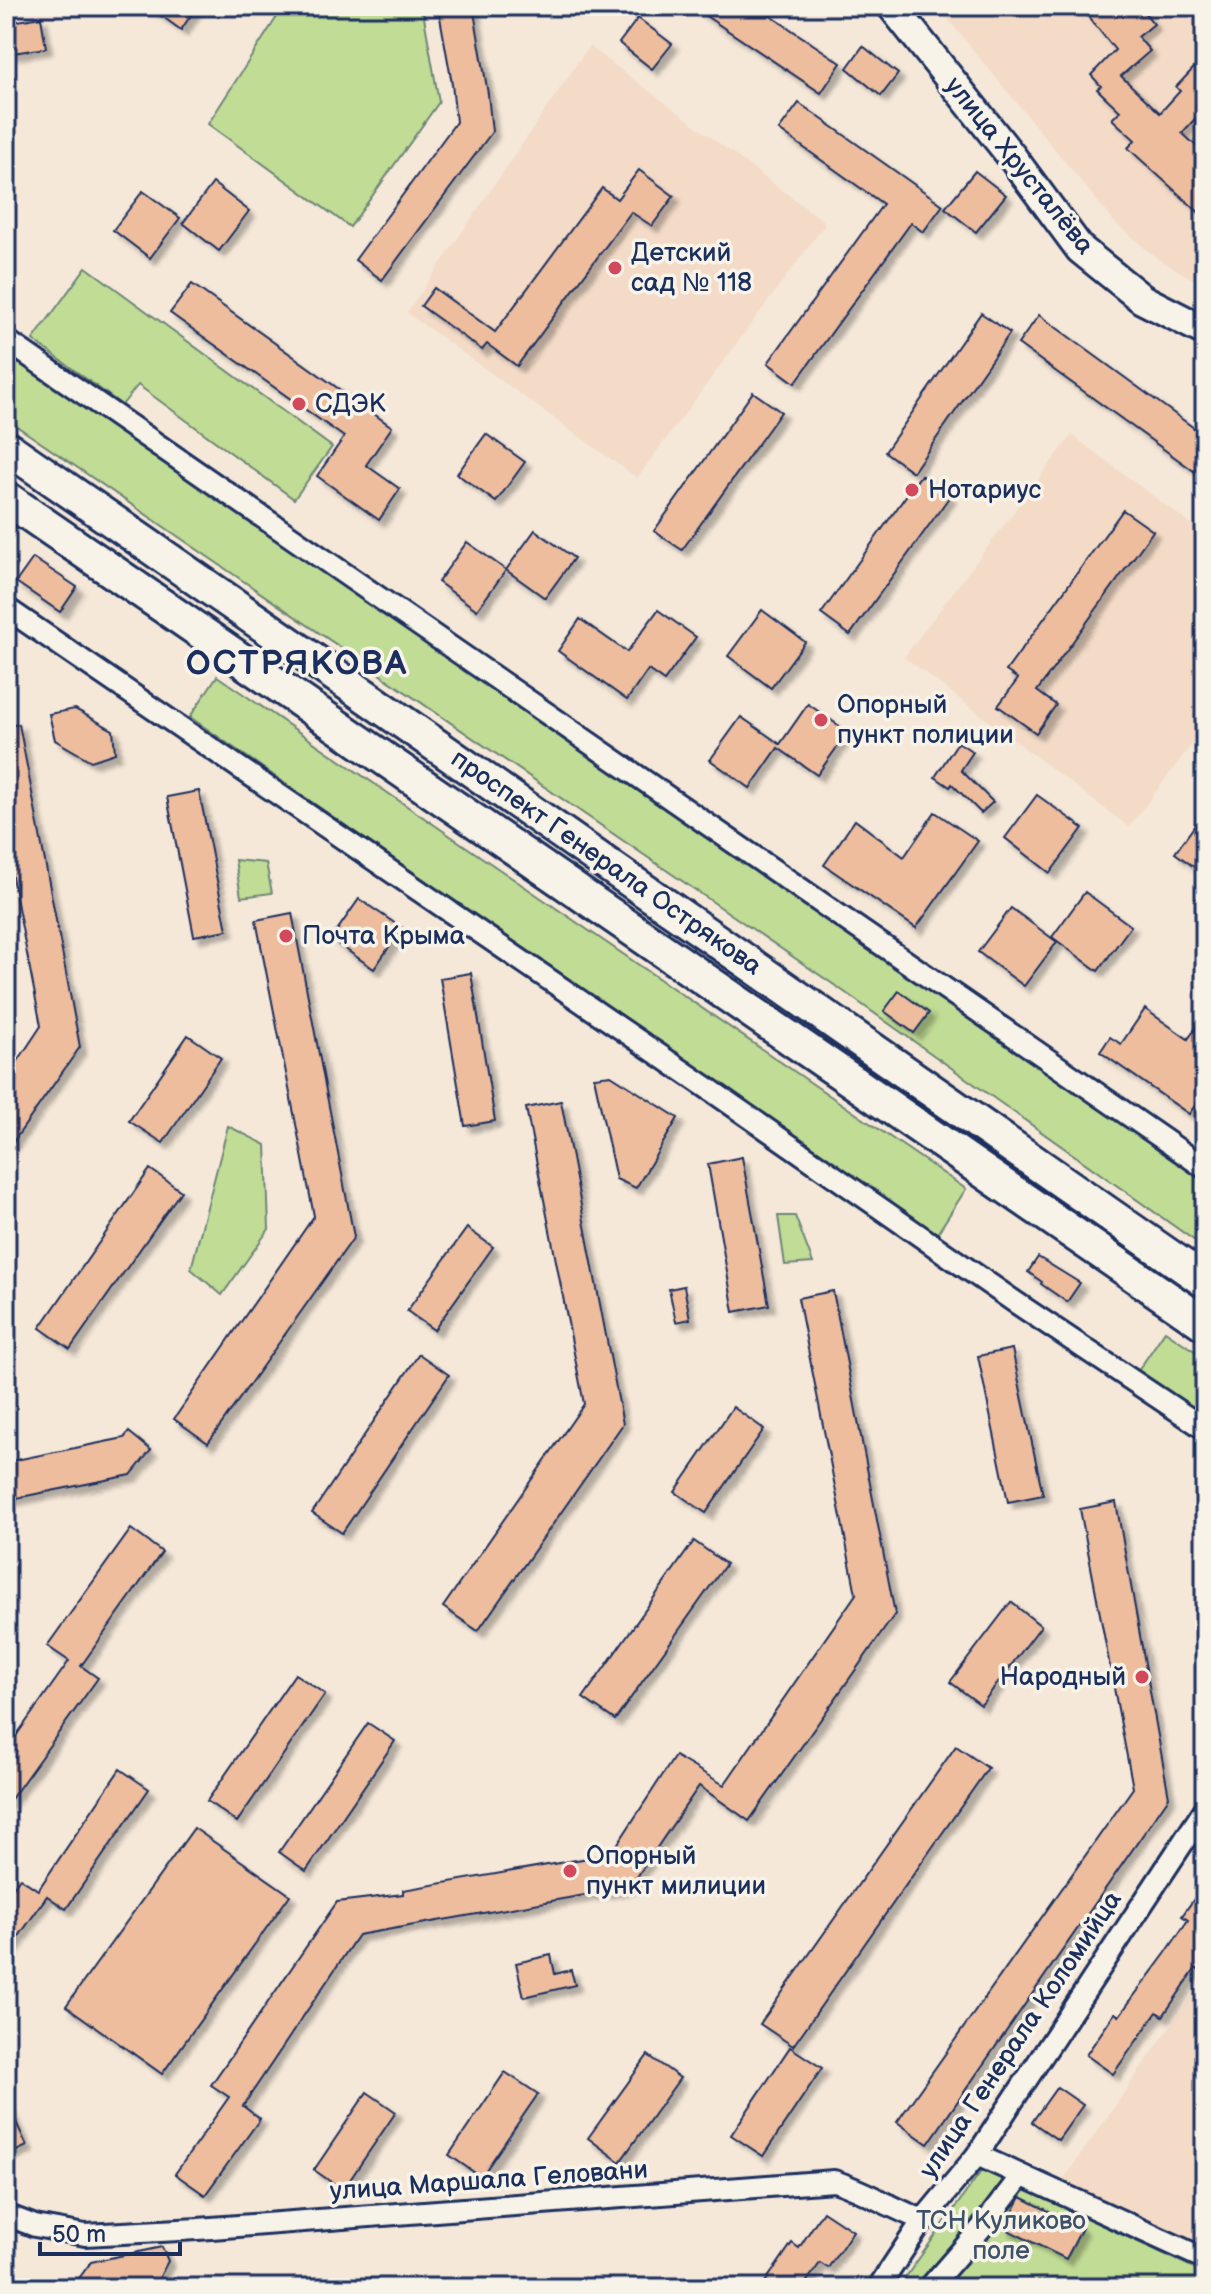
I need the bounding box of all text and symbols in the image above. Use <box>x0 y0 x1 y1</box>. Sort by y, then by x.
street label: улица Хрусталёва <box>938 71 1100 261</box>
place label: Детский сад № 118 <box>631 238 752 299</box>
marker: Детский сад № 118 <box>606 259 624 277</box>
place label: СДЭК <box>315 389 386 420</box>
marker: СДЭК <box>290 395 308 413</box>
place label: Нотариус <box>928 475 1041 506</box>
marker: Нотариус <box>903 481 921 499</box>
district label: ОСТРЯКОВА <box>186 643 408 684</box>
place label: Опорный пункт полиции <box>837 690 1014 751</box>
marker: Опорный пункт полиции <box>812 711 830 729</box>
street label: проспект Генерала Острякова <box>445 744 767 982</box>
place label: Почта Крыма <box>302 921 465 952</box>
marker: Почта Крыма <box>277 927 295 945</box>
place label: Народный <box>1000 1662 1126 1693</box>
marker: Народный <box>1133 1668 1151 1686</box>
place label: Опорный пункт милиции <box>586 1841 766 1902</box>
marker: Опорный пункт милиции <box>561 1862 579 1880</box>
street label: улица Генерала Коломийца <box>913 1885 1129 2185</box>
street label: улица Маршала Геловани <box>329 2154 649 2208</box>
scale bar <box>40 2206 180 2256</box>
park label: ТСН Куликово поле <box>916 2206 1086 2267</box>
text: 50 m <box>52 2220 106 2249</box>

